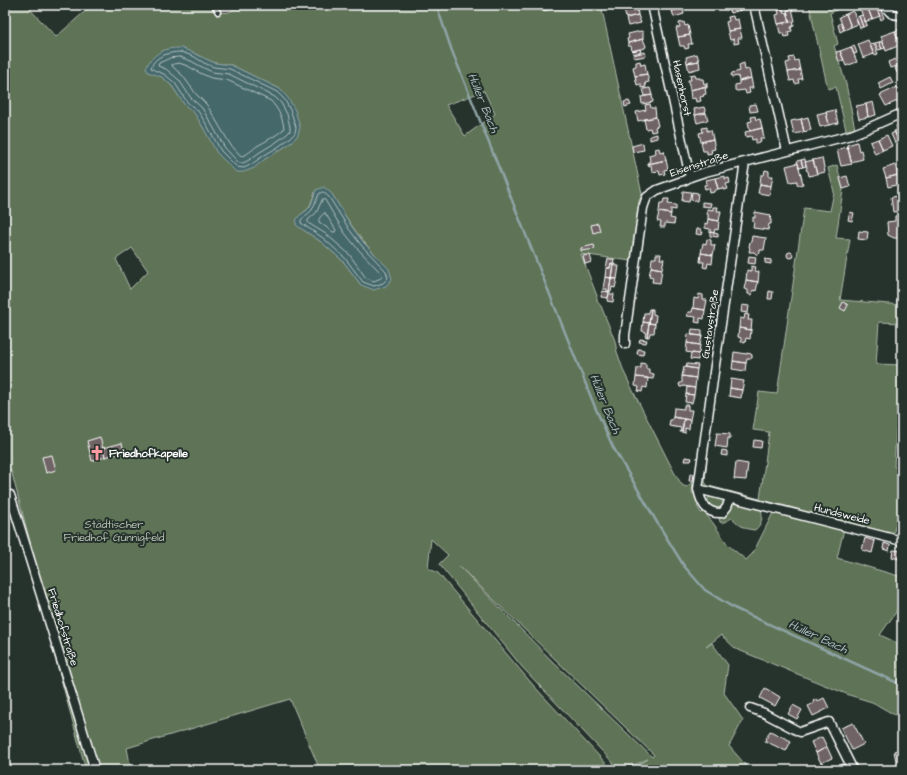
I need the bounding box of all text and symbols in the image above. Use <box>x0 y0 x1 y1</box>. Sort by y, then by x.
street label: Hasenhorst <box>669 59 695 118</box>
water label: Hüller Bach <box>463 71 503 136</box>
street label: Eisenstraße <box>668 147 730 180</box>
street label: Gustavstraße <box>698 288 722 360</box>
water label: Hüller Bach <box>585 372 625 437</box>
church icon: Friedhofkapelle <box>88 444 106 462</box>
place label: Friedhofkapelle <box>109 446 188 462</box>
street label: Hundsweide <box>813 500 872 528</box>
park label: Städtischer Friedhof Günnigfeld <box>64 517 165 546</box>
street label: Friedhofstraße <box>44 586 82 668</box>
water label: Hüller Bach <box>786 616 851 659</box>

